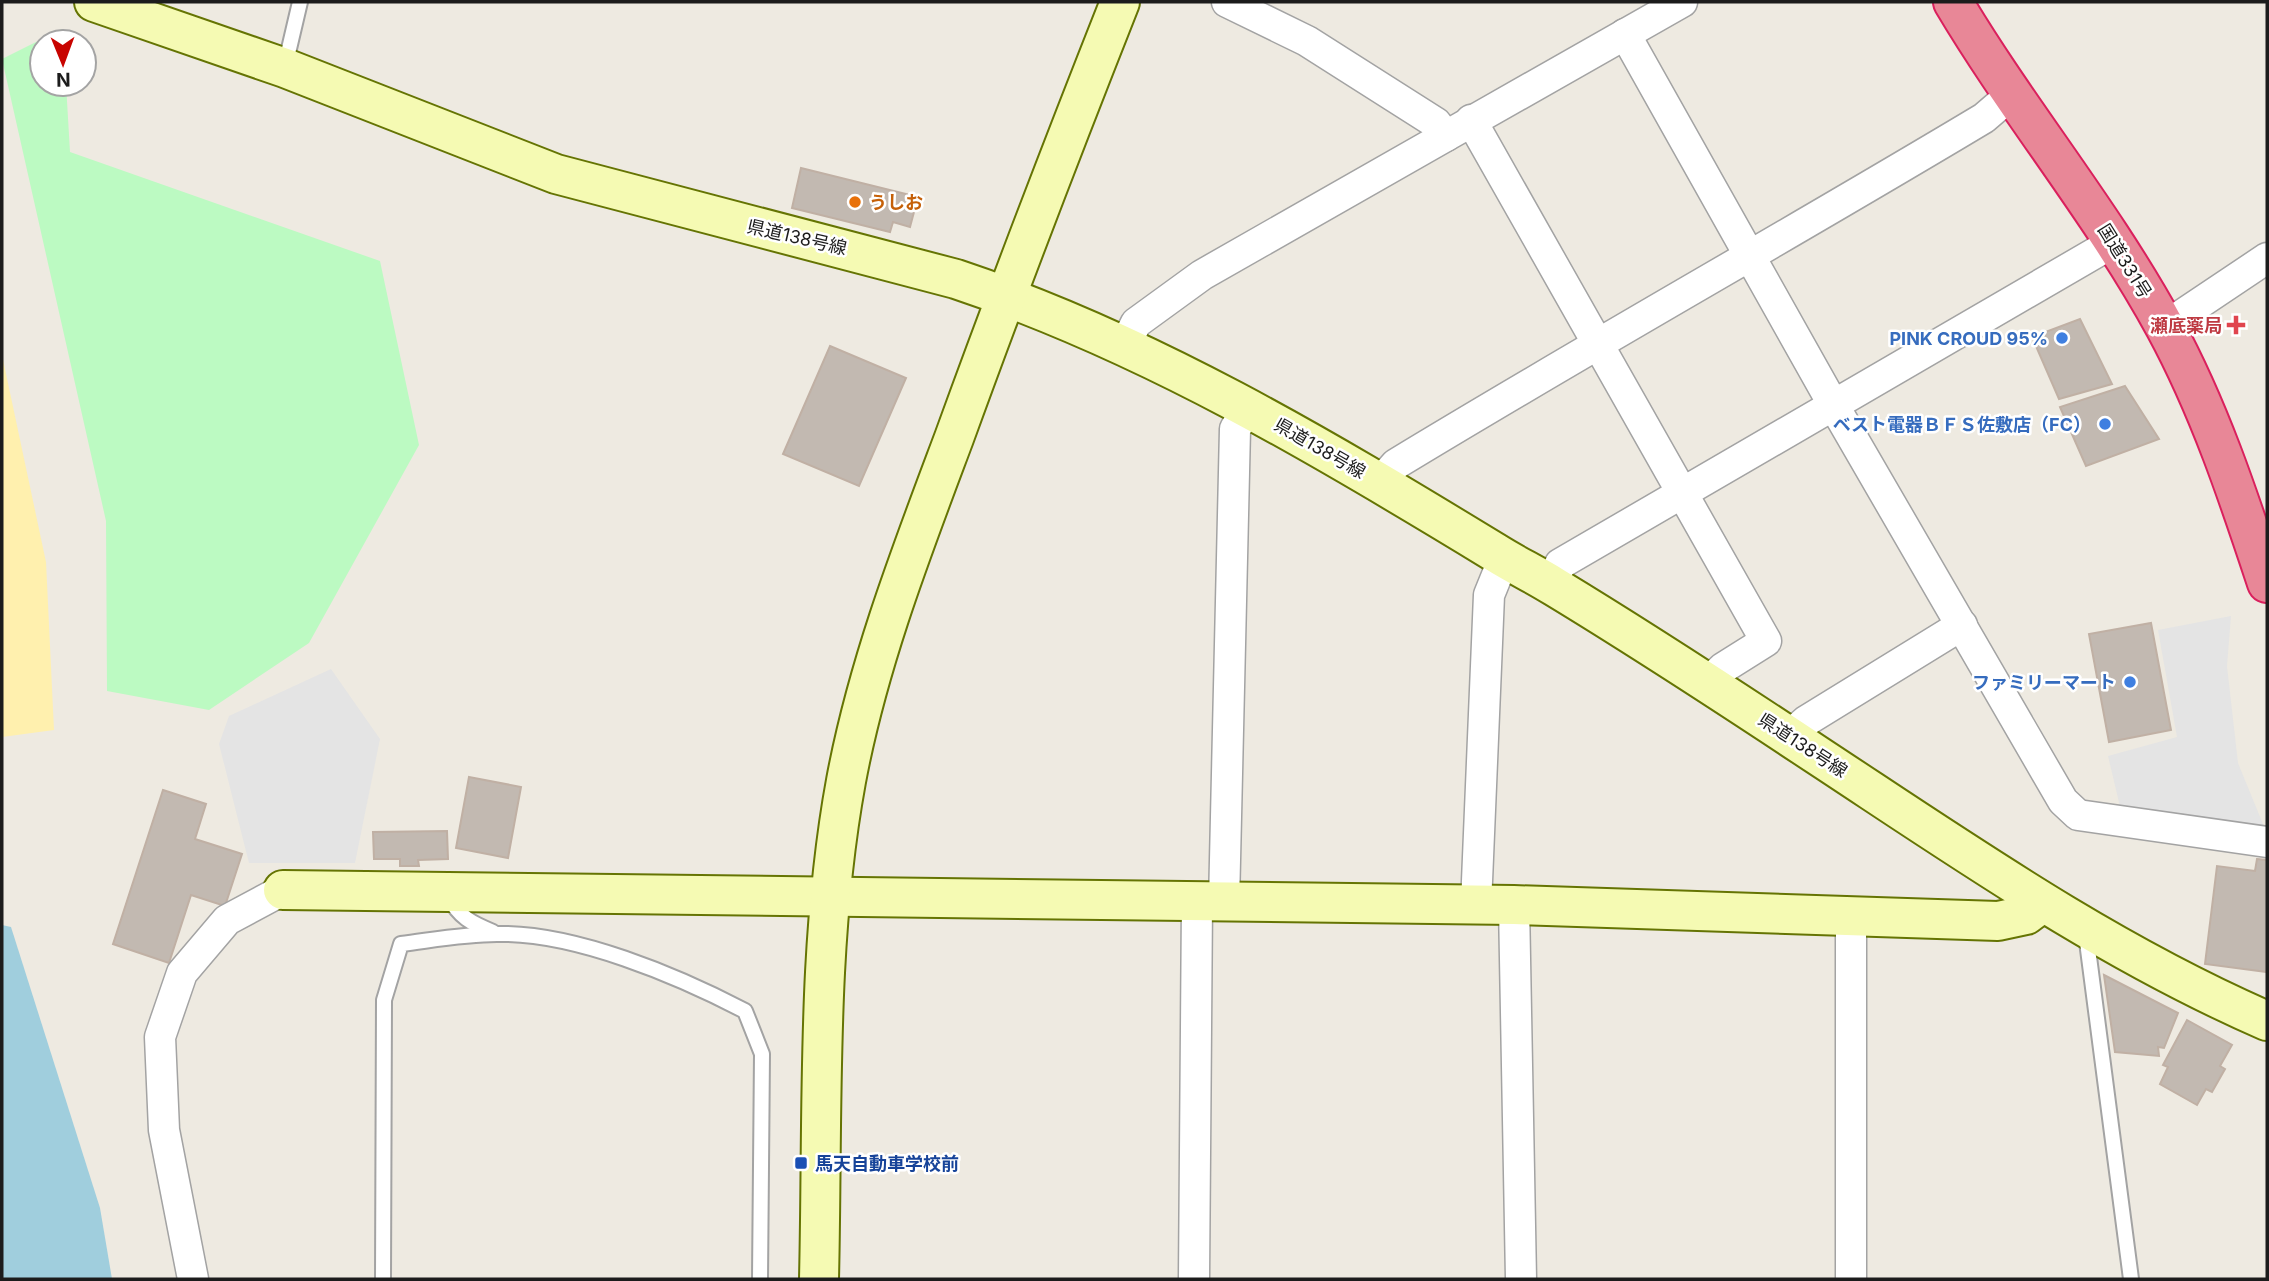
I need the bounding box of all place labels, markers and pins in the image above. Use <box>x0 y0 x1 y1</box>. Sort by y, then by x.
place label: うしお <box>869 192 923 213</box>
marker: うしお <box>847 194 863 210</box>
place label: 瀬底薬局 <box>2150 315 2222 336</box>
marker: 瀬底薬局 <box>2228 317 2244 333</box>
place label: PINK CROUD 95% <box>1889 328 2048 349</box>
marker: PINK CROUD 95% <box>2054 330 2070 346</box>
place label: ベスト電器ＢＦＳ佐敷店（FC） <box>1833 414 2091 435</box>
marker: ベスト電器ＢＦＳ佐敷店（FC） <box>2097 416 2113 432</box>
place label: ファミリーマート <box>1972 672 2116 693</box>
marker: ファミリーマート <box>2122 674 2138 690</box>
place label: 馬天自動車学校前 <box>815 1153 959 1174</box>
marker: 馬天自動車学校前 <box>793 1155 809 1171</box>

